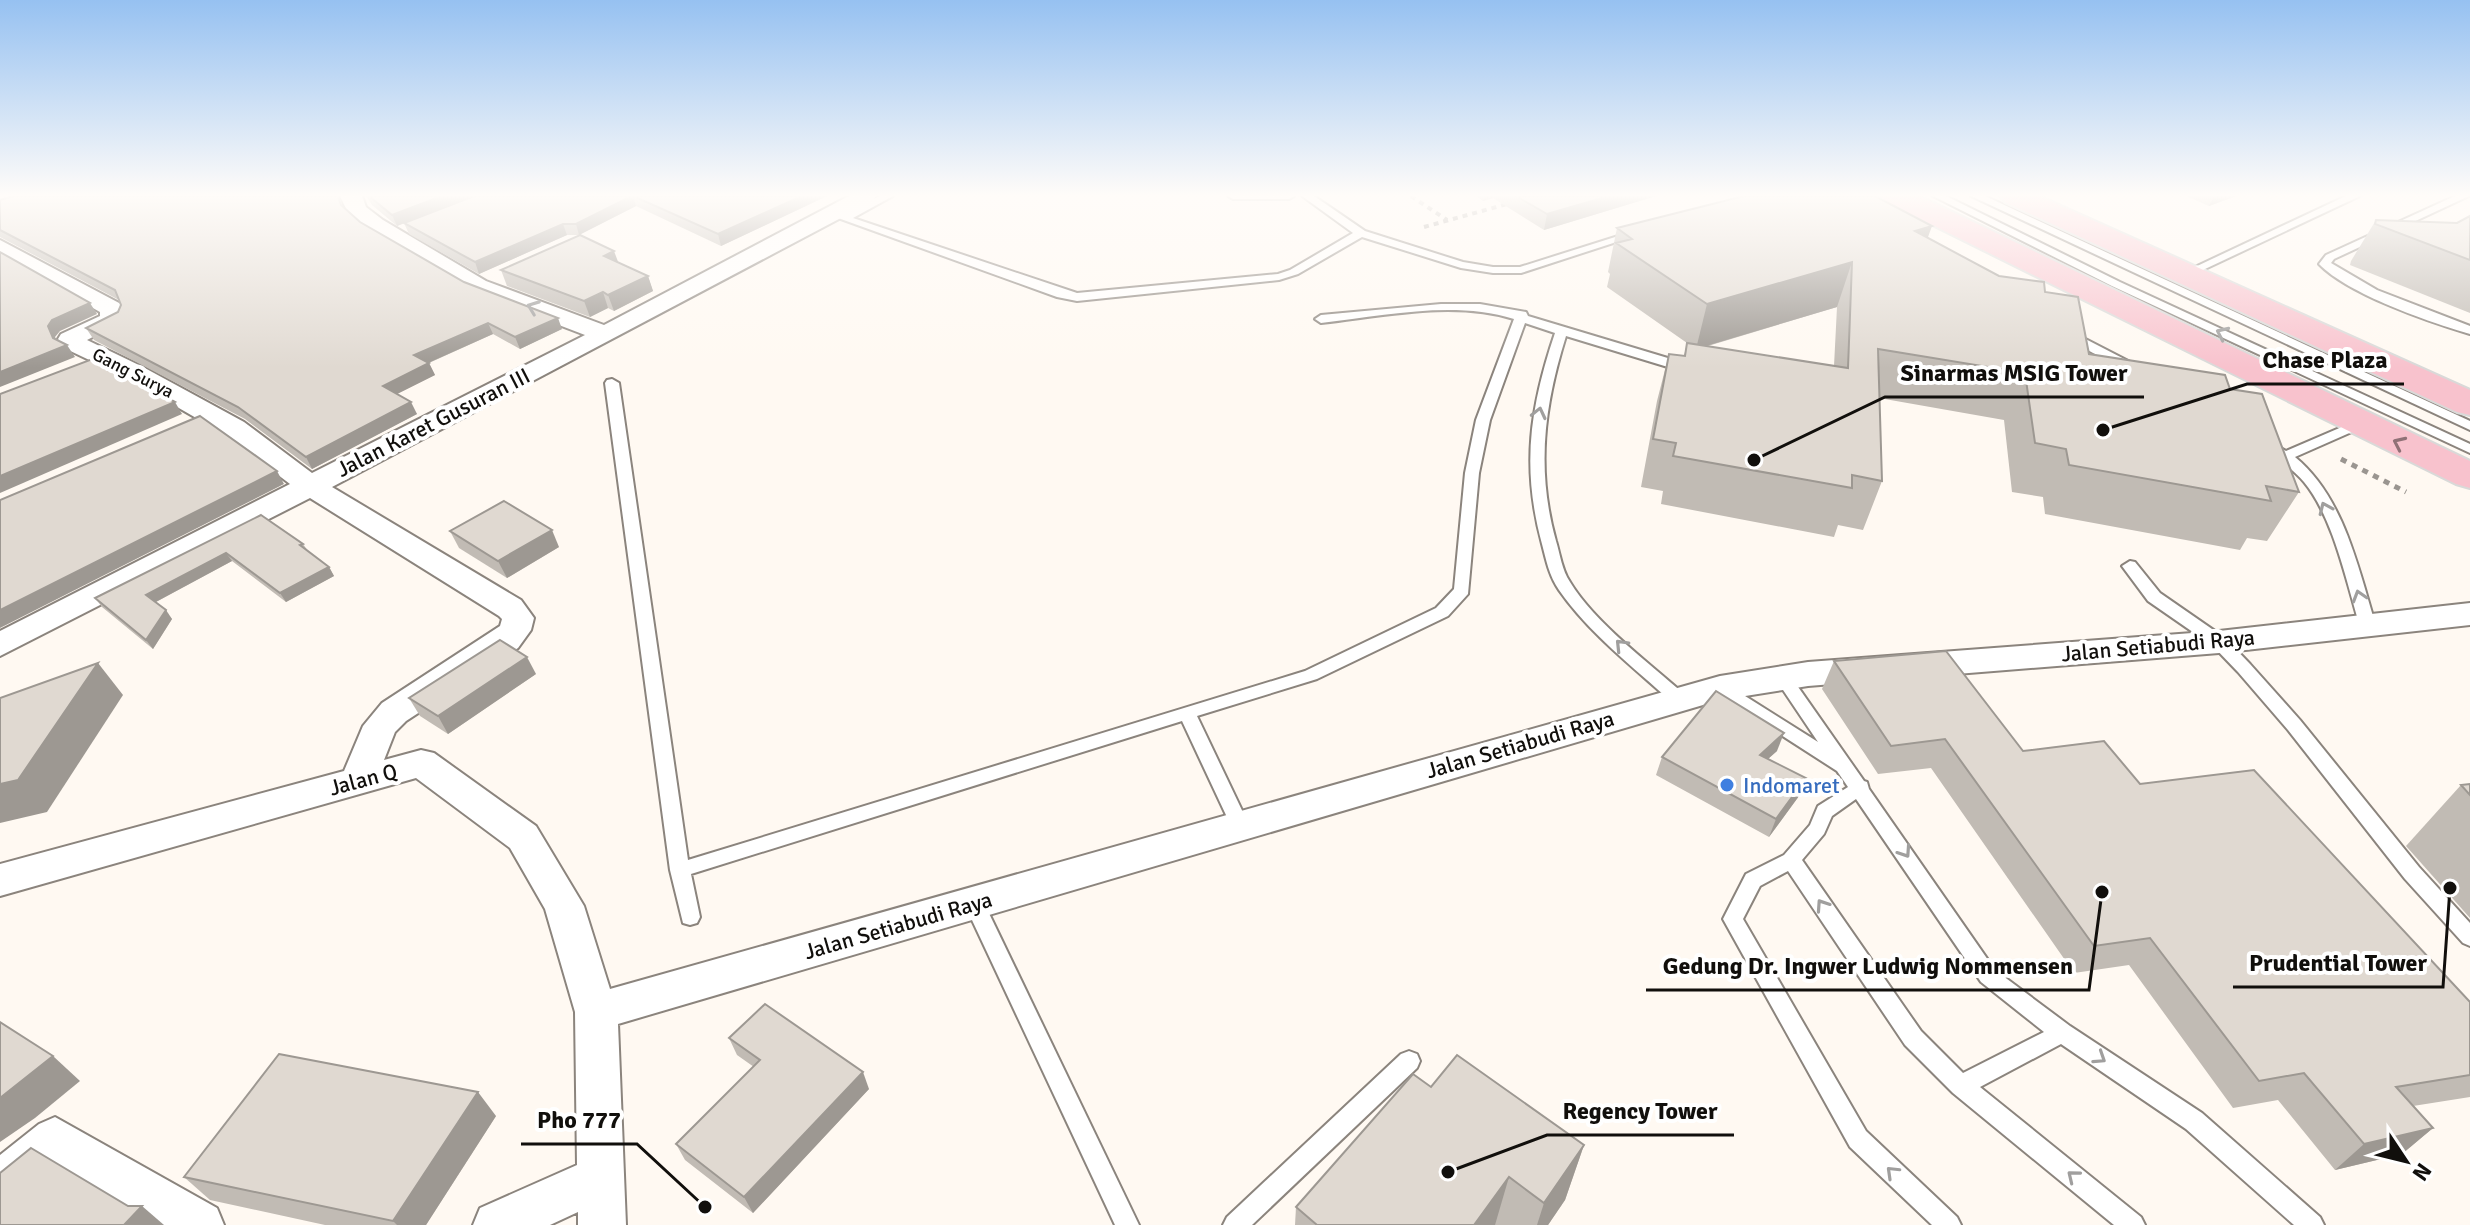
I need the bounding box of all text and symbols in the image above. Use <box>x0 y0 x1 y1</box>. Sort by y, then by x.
one-way arrow <box>527 300 541 317</box>
one-way arrow <box>2215 327 2230 343</box>
callout: Chase Plaza <box>2247 336 2404 384</box>
street label: Gang Surya <box>89 343 177 403</box>
text: Chase Plaza <box>2263 345 2387 375</box>
callout: Sinarmas MSIG Tower <box>1885 349 2144 397</box>
text: Sinarmas MSIG Tower <box>1900 358 2128 388</box>
street label: Jalan Karet Gusuran III <box>332 362 534 483</box>
one-way arrow <box>1530 407 1547 420</box>
one-way arrow <box>2393 437 2407 453</box>
one-way arrow <box>2319 502 2335 516</box>
one-way arrow <box>2352 589 2368 603</box>
street label: Jalan Setiabudi Raya <box>2060 624 2256 667</box>
one-way arrow <box>1616 640 1630 654</box>
street label: Jalan Setiabudi Raya <box>1423 705 1617 784</box>
street label: Jalan Q <box>326 757 400 801</box>
place label: Indomaret <box>1743 772 1840 799</box>
marker: Indomaret <box>1718 776 1736 794</box>
one-way arrow <box>1895 844 1910 858</box>
street label: Jalan Setiabudi Raya <box>801 886 995 965</box>
one-way arrow <box>1817 900 1832 914</box>
callout: Prudential Tower <box>2233 939 2443 987</box>
callout: Gedung Dr. Ingwer Ludwig Nommensen <box>1646 942 2089 990</box>
text: Prudential Tower <box>2249 948 2427 978</box>
text: Gedung Dr. Ingwer Ludwig Nommensen <box>1663 951 2073 981</box>
one-way arrow <box>2091 1049 2105 1064</box>
callout: Regency Tower <box>1547 1087 1734 1135</box>
callout: Pho 777 <box>521 1096 637 1144</box>
text: Regency Tower <box>1563 1096 1718 1126</box>
text: Pho 777 <box>537 1105 621 1135</box>
north arrow <box>2366 1121 2446 1201</box>
text: N <box>2407 1158 2437 1186</box>
one-way arrow <box>1887 1167 1901 1181</box>
one-way arrow <box>2067 1171 2082 1186</box>

